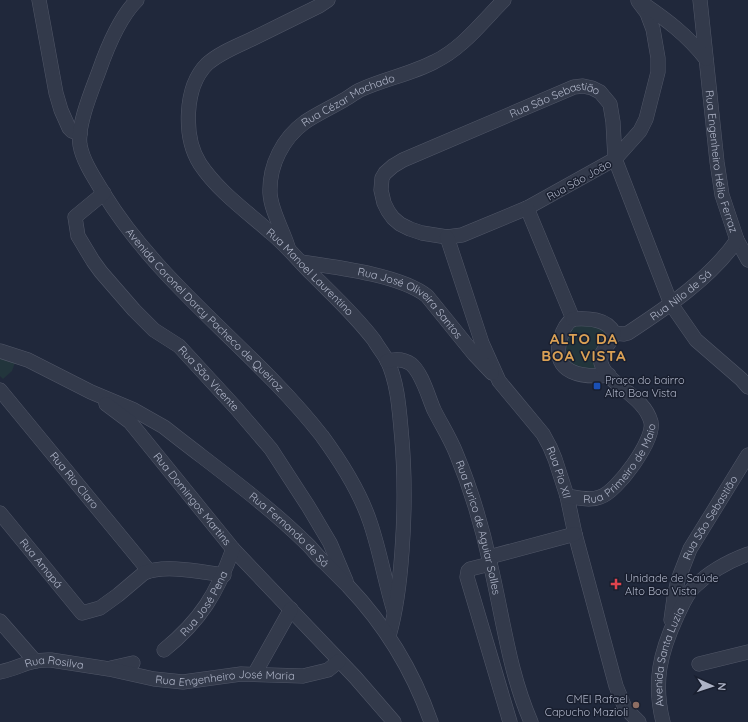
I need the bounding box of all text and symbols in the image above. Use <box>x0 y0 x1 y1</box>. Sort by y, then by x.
street label: Rua Cézar Machado <box>298 71 397 130</box>
street label: Rua São Sebastião <box>507 79 603 121</box>
street label: Rua Engenheiro Hélio Ferraz <box>702 89 741 234</box>
street label: Rua São João <box>544 156 614 204</box>
street label: Avenida Coronel Darcy Pacheco de Queiroz <box>123 225 287 394</box>
street label: Rua Manoel Laurentino <box>264 225 357 319</box>
street label: Rua José Oliveira Santos <box>356 264 466 341</box>
street label: Rua Nilo de Sá <box>647 267 714 324</box>
district label: ALTO DA BOA VISTA <box>541 329 627 365</box>
street label: Rua São Vicente <box>175 343 242 414</box>
place label: Praça do bairro Alto Boa Vista <box>605 373 685 400</box>
marker: Praça do bairro Alto Boa Vista <box>592 381 602 391</box>
street label: Rua Primeiro de Maio <box>583 423 659 506</box>
street label: Rua Pio XII <box>544 444 574 500</box>
street label: Rua Rio Claro <box>47 449 102 512</box>
street label: Rua Domingos Martins <box>150 450 234 548</box>
street label: Rua Eurico de Aguiar Salles <box>453 458 504 596</box>
street label: Rua São Sebastião <box>680 473 741 562</box>
street label: Rua Fernando de Sá <box>246 489 332 570</box>
street label: Rua Amapá <box>17 535 66 591</box>
street label: Rua José Pena <box>177 569 231 639</box>
place label: Unidade de Saúde Alto Boa Vista <box>625 571 719 598</box>
marker: Unidade de Saúde Alto Boa Vista <box>610 578 622 590</box>
street label: Avenida Santa Luzia <box>651 605 687 708</box>
street label: Rua Rosilva <box>23 653 85 672</box>
north arrow <box>692 666 732 706</box>
street label: Rua Engenheiro José Maria <box>155 667 295 689</box>
text: N <box>715 682 729 691</box>
place label: CMEI Rafael Capucho Mazioli <box>545 692 628 719</box>
marker: CMEI Rafael Capucho Mazioli <box>631 700 641 710</box>

